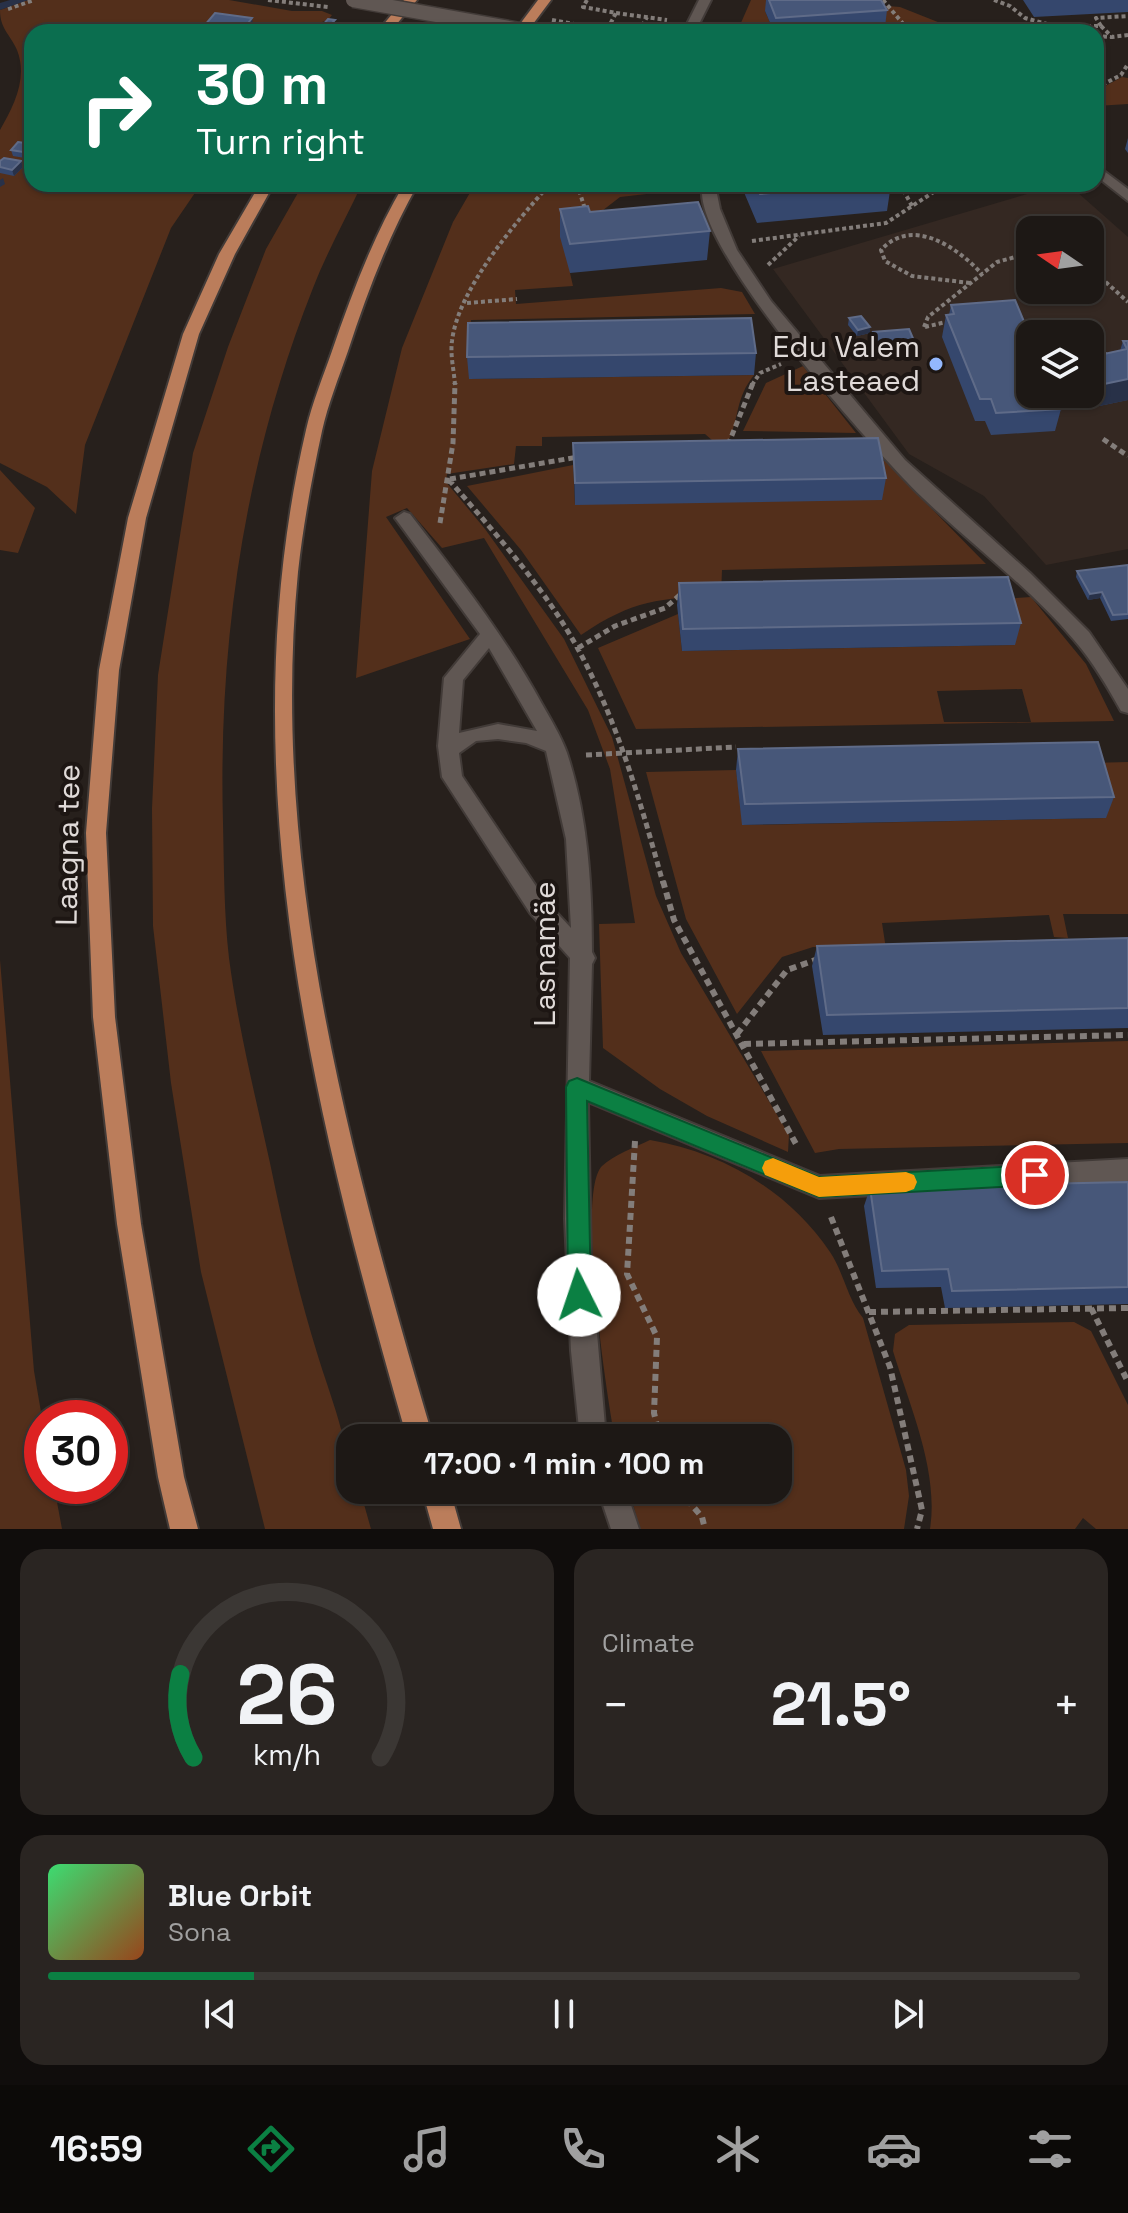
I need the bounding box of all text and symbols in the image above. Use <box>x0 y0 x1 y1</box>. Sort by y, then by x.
text: 30 m <box>196 49 328 120</box>
icon: right <box>64 56 168 160</box>
text: Turn right <box>196 119 365 165</box>
north arrow <box>1016 216 1104 304</box>
map controls <box>1016 216 1104 408</box>
button: layers <box>1016 320 1104 408</box>
place label: Edu Valem Lasteaed <box>772 327 920 400</box>
marker: Edu Valem Lasteaed <box>927 355 945 373</box>
street label: Laagna tee <box>47 764 88 926</box>
street label: Lasnamäe <box>525 881 564 1027</box>
pin <box>1001 1141 1069 1209</box>
icon: arrive <box>1013 1153 1057 1197</box>
position arrow <box>537 1253 621 1337</box>
speed limit sign: 30 <box>24 1400 128 1504</box>
text: 17:00 · 1 min · 100 m <box>424 1444 704 1483</box>
text: Climate <box>602 1626 695 1660</box>
text: 26 <box>237 1642 337 1748</box>
text: 21.5° <box>771 1666 911 1743</box>
text: − <box>602 1677 629 1733</box>
text: + <box>1053 1677 1080 1733</box>
text: km/h <box>253 1737 321 1773</box>
text: Blue Orbit <box>168 1876 312 1915</box>
text: Sona <box>168 1915 231 1949</box>
icon: previous <box>198 1992 242 2036</box>
icon: pause <box>542 1992 586 2036</box>
icon: next <box>886 1992 930 2036</box>
icon: directions <box>243 2121 299 2177</box>
icon: music <box>399 2121 455 2177</box>
icon: phone <box>555 2121 611 2177</box>
icon: climate <box>710 2121 766 2177</box>
icon: car <box>866 2121 922 2177</box>
icon: filters <box>1022 2121 1078 2177</box>
text: 16:59 <box>50 2126 143 2172</box>

